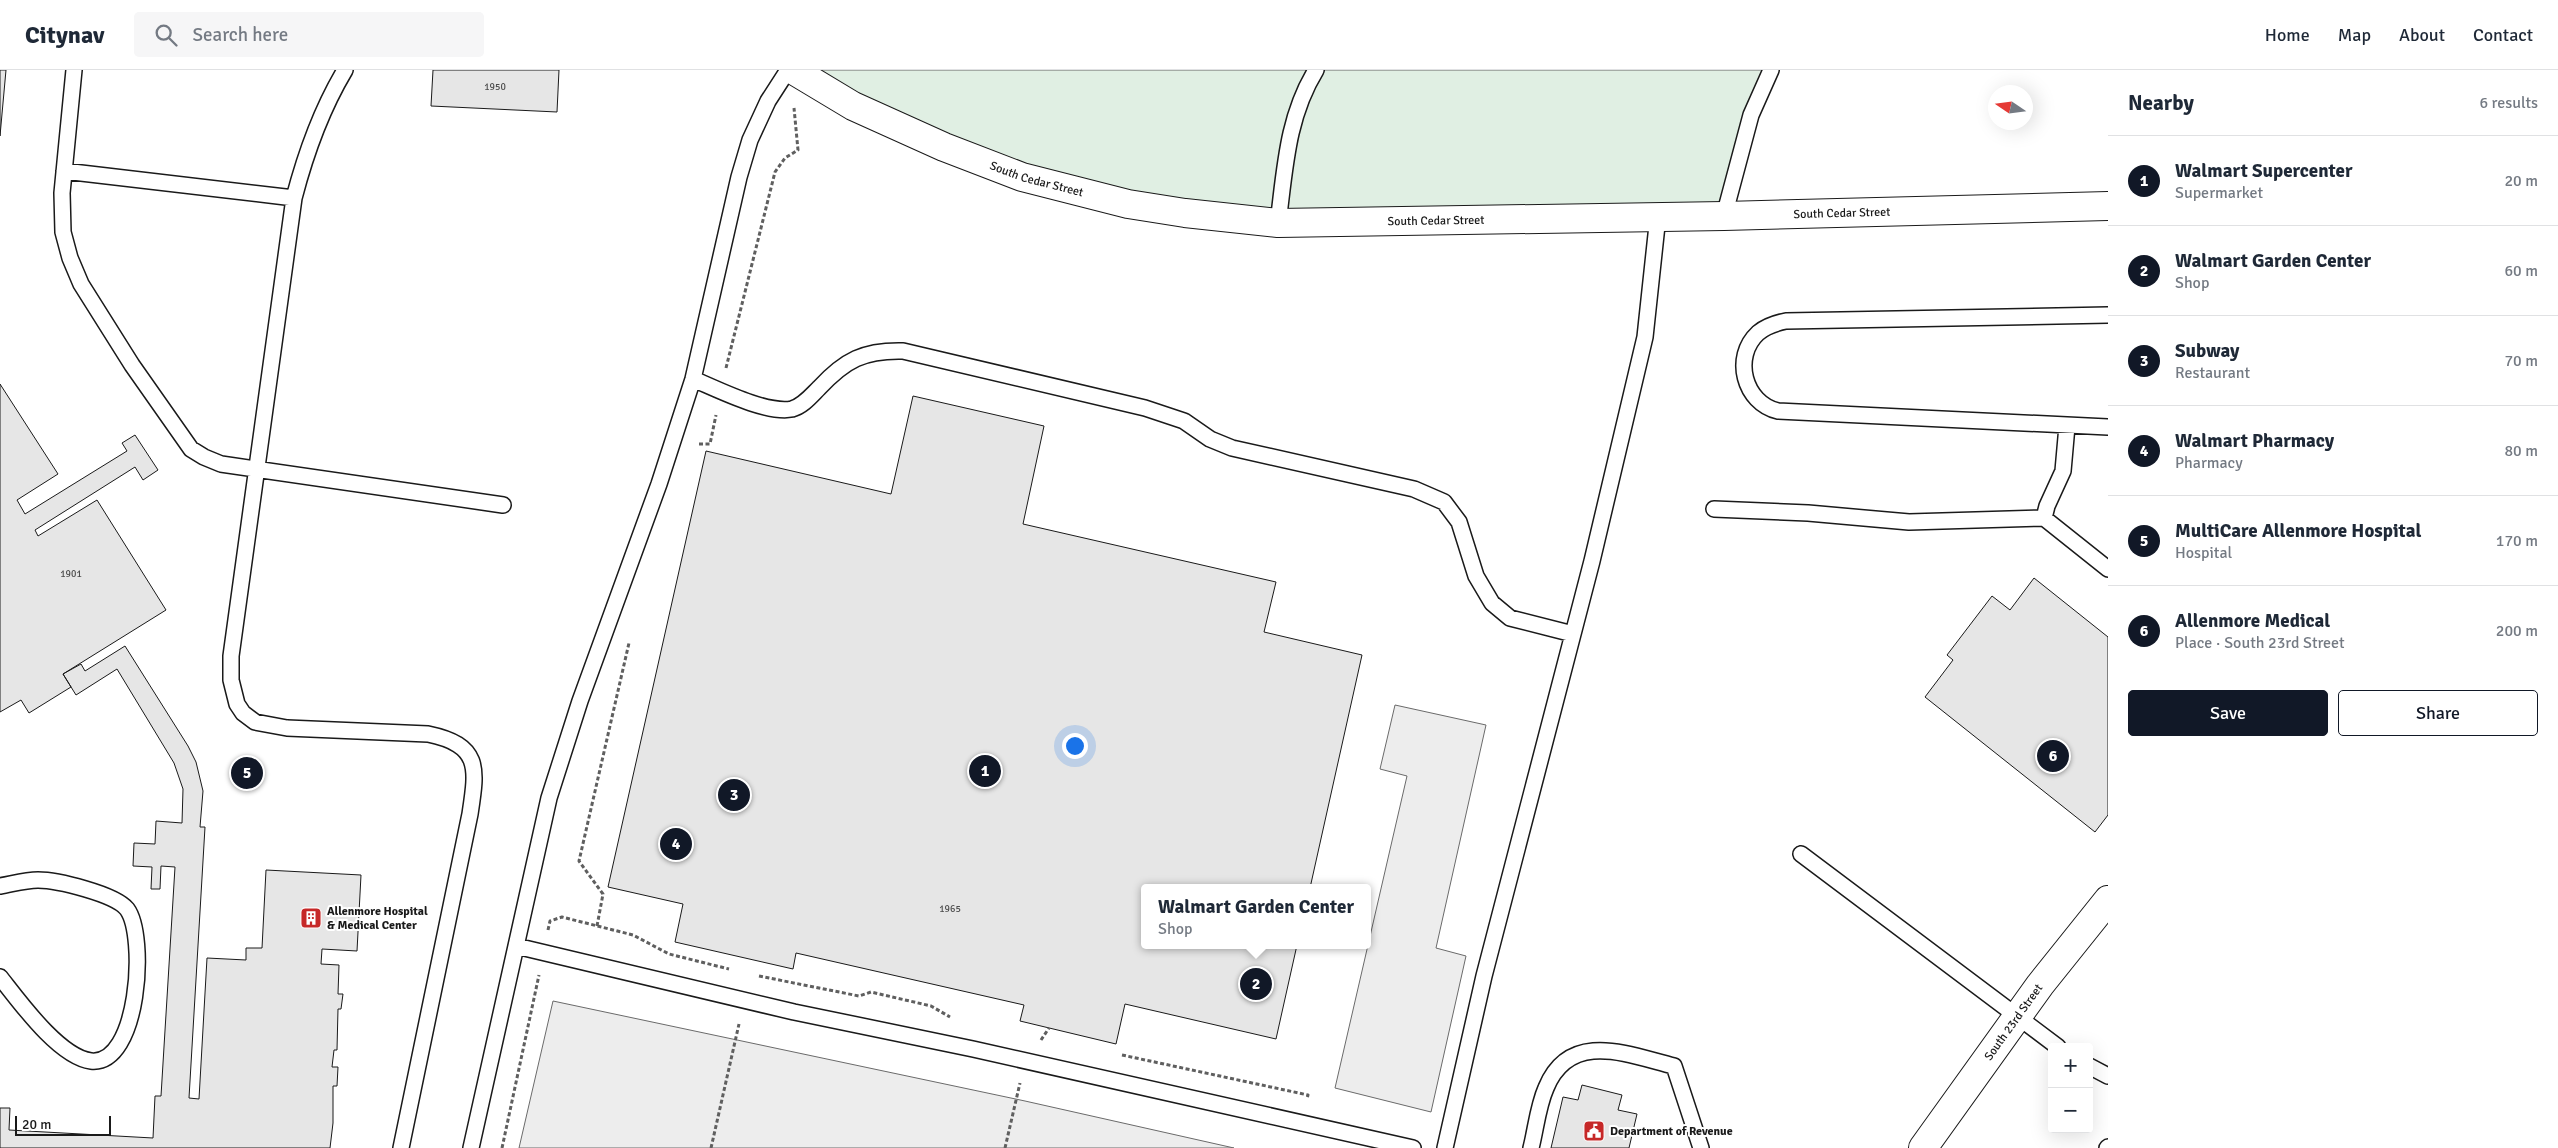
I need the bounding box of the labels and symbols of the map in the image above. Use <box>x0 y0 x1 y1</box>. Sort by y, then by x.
house number: 1950 <box>484 81 506 93</box>
north arrow <box>1988 85 2033 130</box>
street label: South Cedar Street <box>988 158 1085 200</box>
street label: South Cedar Street <box>1793 205 1891 222</box>
street label: South Cedar Street <box>1387 213 1485 229</box>
house number: 1901 <box>60 568 82 580</box>
your location <box>1062 733 1088 759</box>
pin: 6 <box>2037 737 2069 775</box>
pin: 1 <box>969 752 1001 790</box>
pin: 5 <box>231 754 263 792</box>
pin: 3 <box>718 776 750 814</box>
pin: 4 <box>660 825 692 863</box>
house number: 1965 <box>939 903 961 915</box>
place label: Allenmore Hospital & Medical Center <box>327 904 428 933</box>
building icon: Allenmore Hospital & Medical Center <box>299 906 323 930</box>
pin: 2 <box>1240 965 1272 1003</box>
street label: South 23rd Street <box>1981 981 2046 1064</box>
scale bar <box>15 1113 111 1136</box>
public building icon: Department of Revenue <box>1582 1119 1606 1143</box>
place label: Department of Revenue <box>1610 1124 1733 1139</box>

